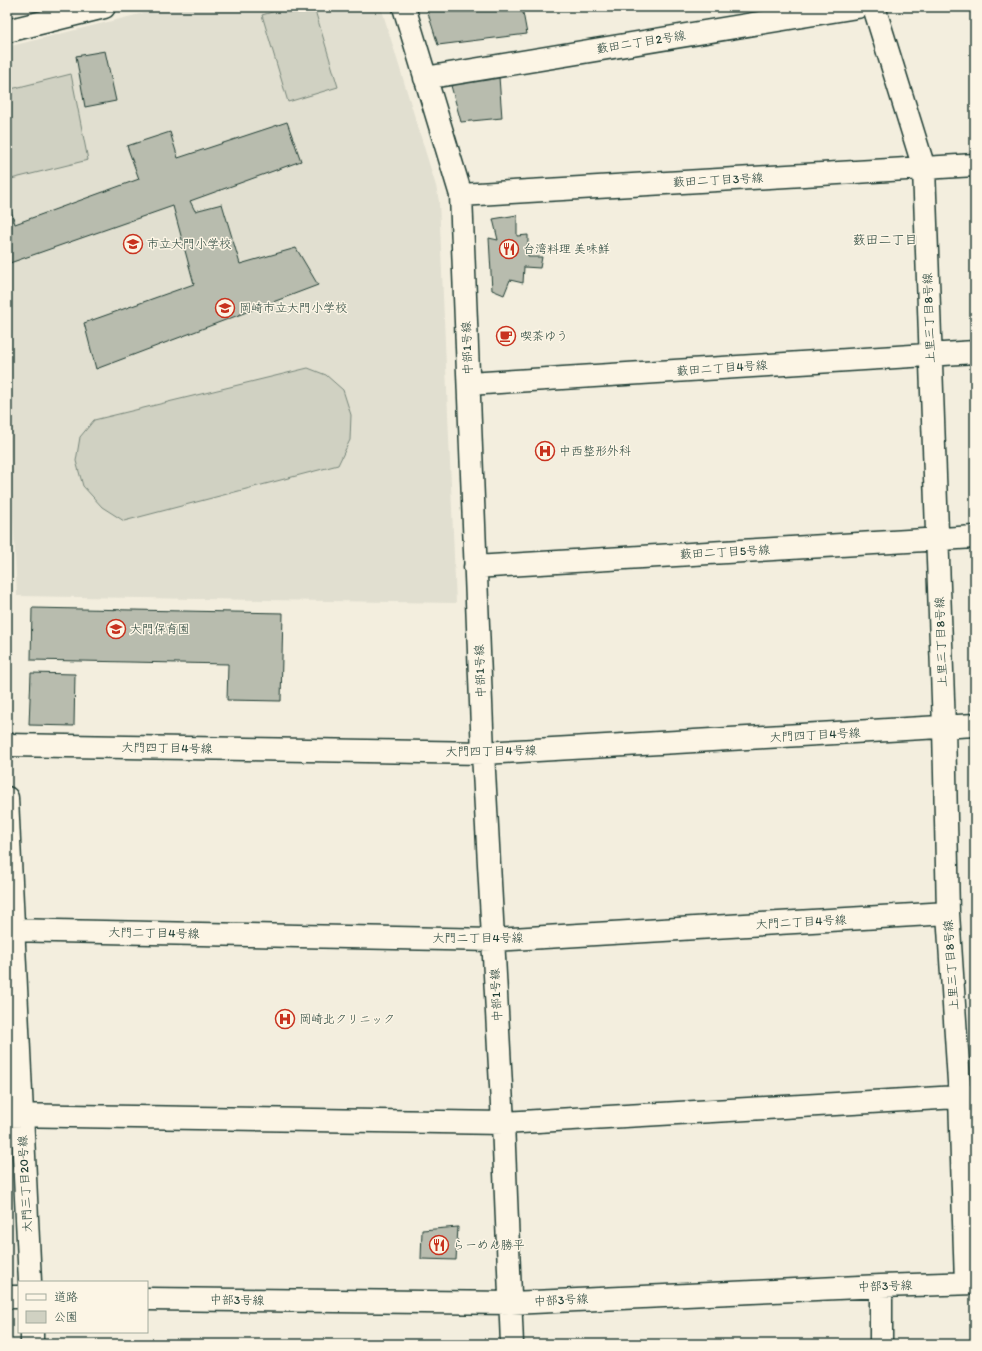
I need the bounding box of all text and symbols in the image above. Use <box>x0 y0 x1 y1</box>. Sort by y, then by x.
street label: 藪田二丁目2号線 <box>595 28 687 56</box>
street label: 藪田二丁目3号線 <box>672 171 764 189</box>
district label: 薮田二丁目 <box>852 232 918 247</box>
school or university icon: 市立大門小学校 <box>122 233 144 255</box>
place label: 市立大門小学校 <box>147 237 231 251</box>
restaurant icon: 台湾料理 美味鮮 <box>498 238 520 260</box>
place label: 台湾料理 美味鮮 <box>523 242 610 256</box>
street label: 上里三丁目8号線 <box>920 272 938 364</box>
school or university icon: 岡崎市立大門小学校 <box>214 297 236 319</box>
place label: 岡崎市立大門小学校 <box>239 301 347 315</box>
street label: 中部1号線 <box>459 321 475 375</box>
cafe icon: 喫茶ゆう <box>495 325 517 347</box>
place label: 喫茶ゆう <box>520 329 568 343</box>
street label: 藪田二丁目4号線 <box>676 358 768 378</box>
hospital icon: 中西整形外科 <box>534 440 556 462</box>
place label: 中西整形外科 <box>559 444 631 458</box>
street label: 藪田二丁目5号線 <box>680 543 770 561</box>
street label: 上里三丁目8号線 <box>932 596 950 688</box>
school or university icon: 大門保育園 <box>105 618 127 640</box>
place label: 大門保育園 <box>130 622 190 636</box>
street label: 中部1号線 <box>472 644 488 698</box>
street label: 大門四丁目4号線 <box>769 726 861 744</box>
street label: 大門四丁目4号線 <box>121 740 213 756</box>
street label: 大門四丁目4号線 <box>445 743 537 759</box>
street label: 大門二丁目4号線 <box>755 913 847 931</box>
street label: 上里三丁目8号線 <box>941 919 961 1011</box>
street label: 大門二丁目4号線 <box>108 925 200 941</box>
street label: 大門二丁目4号線 <box>432 931 524 945</box>
street label: 中部1号線 <box>488 968 504 1022</box>
hospital icon: 岡崎北クリニック <box>274 1008 296 1030</box>
place label: 岡崎北クリニック <box>299 1012 395 1026</box>
street label: 大門三丁目20号線 <box>15 1135 35 1233</box>
restaurant icon: らーめん勝平 <box>428 1234 450 1256</box>
place label: らーめん勝平 <box>453 1238 525 1252</box>
street label: 中部3号線 <box>857 1278 913 1294</box>
legend <box>18 1281 148 1333</box>
text: 道路 <box>54 1290 78 1304</box>
street label: 中部3号線 <box>533 1292 589 1308</box>
street label: 中部3号線 <box>210 1293 264 1307</box>
text: 公園 <box>54 1310 78 1324</box>

